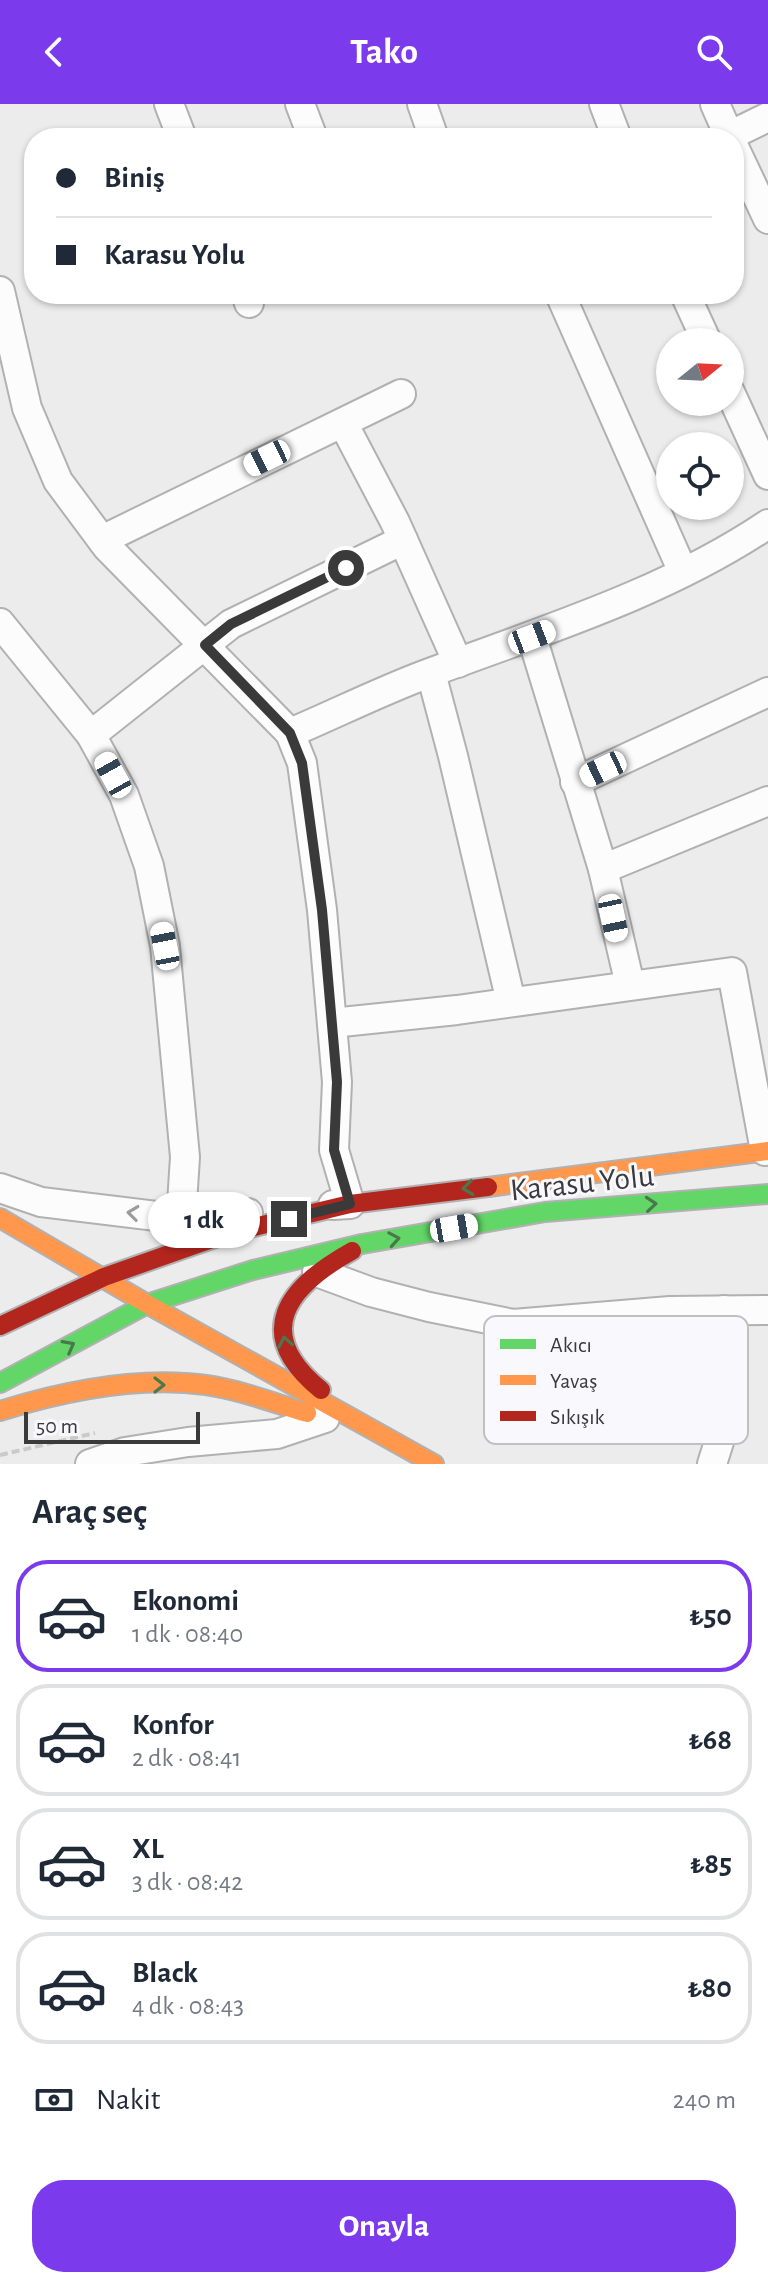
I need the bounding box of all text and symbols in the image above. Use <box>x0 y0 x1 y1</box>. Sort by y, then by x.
icon: back <box>32 30 76 74</box>
icon: search <box>692 30 736 74</box>
text: Tako <box>350 34 418 70</box>
text: Biniş <box>104 163 164 193</box>
text: Karasu Yolu <box>104 240 245 270</box>
north arrow <box>656 328 744 416</box>
map controls <box>656 328 744 520</box>
button: locate <box>656 432 744 520</box>
car <box>240 437 294 479</box>
route start <box>328 550 364 586</box>
car <box>505 617 559 657</box>
car <box>91 748 135 802</box>
car <box>576 748 630 790</box>
car <box>596 892 630 944</box>
car <box>149 920 181 972</box>
street label: Karasu Yolu <box>508 1160 656 1206</box>
one-way arrow <box>462 1179 475 1196</box>
callout: 1 dk <box>149 1191 261 1247</box>
one-way arrow <box>645 1196 658 1213</box>
route end <box>271 1201 307 1237</box>
one-way arrow <box>126 1205 139 1222</box>
text: 1 dk <box>184 1207 224 1233</box>
car <box>428 1212 480 1244</box>
one-way arrow <box>387 1231 400 1248</box>
legend <box>484 1316 748 1444</box>
text: Akıcı <box>550 1334 592 1356</box>
one-way arrow <box>277 1335 294 1348</box>
one-way arrow <box>60 1340 75 1356</box>
text: Yavaş <box>550 1370 597 1392</box>
one-way arrow <box>153 1376 166 1394</box>
text: Sıkışık <box>550 1406 605 1428</box>
scale bar <box>24 1408 200 1444</box>
text: 50 m <box>36 1415 78 1437</box>
text: Araç seç <box>32 1494 147 1530</box>
icon: car <box>36 1580 108 1652</box>
text: Ekonomi <box>132 1586 239 1616</box>
text: ₺50 <box>689 1601 732 1631</box>
text: 1 dk · 08:40 <box>132 1621 243 1647</box>
icon: car <box>36 1704 108 1776</box>
text: Konfor <box>132 1710 214 1740</box>
text: ₺68 <box>689 1725 732 1755</box>
text: 2 dk · 08:41 <box>132 1745 241 1771</box>
icon: car <box>36 1828 108 1900</box>
text: XL <box>132 1834 164 1864</box>
text: ₺85 <box>690 1849 732 1879</box>
text: 3 dk · 08:42 <box>132 1869 243 1895</box>
icon: car <box>36 1952 108 2024</box>
text: Black <box>132 1958 198 1988</box>
text: ₺80 <box>687 1973 732 2003</box>
text: 4 dk · 08:43 <box>132 1993 244 2019</box>
icon: cash <box>32 2078 76 2122</box>
text: Nakit <box>96 2085 160 2115</box>
text: 240 m <box>673 2087 736 2113</box>
button: Onayla <box>32 2180 736 2272</box>

